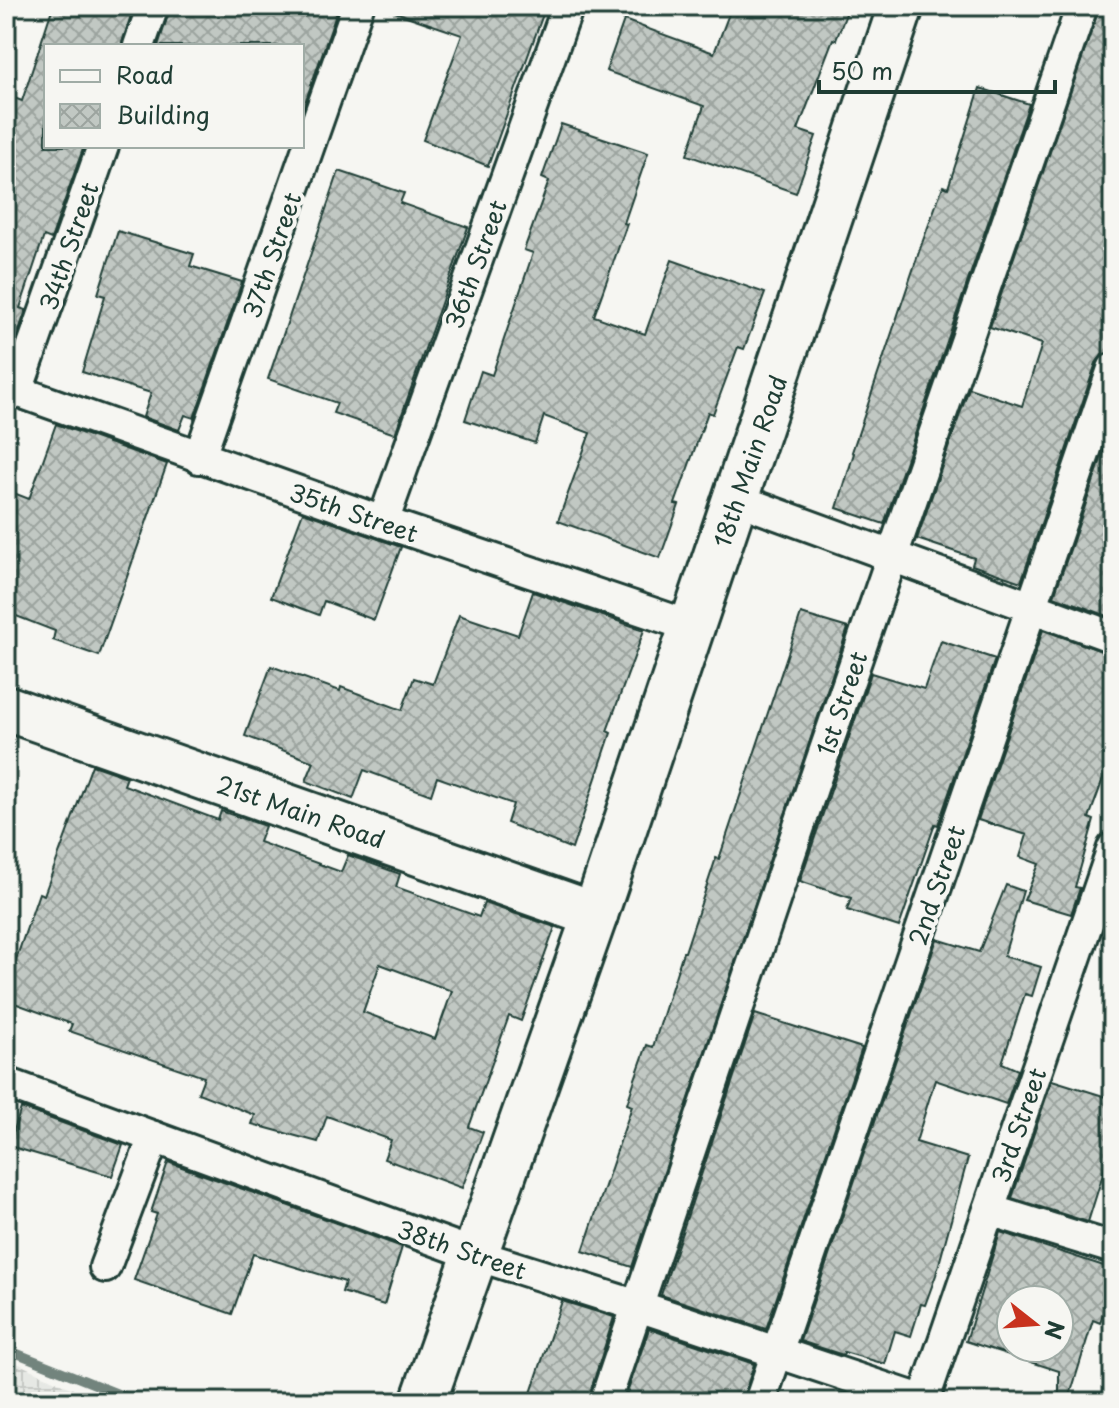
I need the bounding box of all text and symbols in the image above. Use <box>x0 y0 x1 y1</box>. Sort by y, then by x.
legend <box>44 44 304 148</box>
scale bar <box>819 44 1055 94</box>
text: 50 m <box>831 52 893 88</box>
text: Road <box>116 56 174 92</box>
text: Building <box>116 96 210 132</box>
street label: 34th Street <box>29 177 107 315</box>
street label: 37th Street <box>233 187 309 323</box>
street label: 36th Street <box>435 194 515 334</box>
street label: 18th Main Road <box>703 370 795 552</box>
street label: 35th Street <box>285 473 423 551</box>
street label: 1st Street <box>806 646 876 760</box>
street label: 21st Main Road <box>212 765 390 857</box>
street label: 2nd Street <box>899 820 973 950</box>
street label: 3rd Street <box>982 1063 1055 1187</box>
street label: 38th Street <box>393 1210 532 1288</box>
north arrow <box>995 1284 1075 1364</box>
text: N <box>1037 1317 1074 1343</box>

